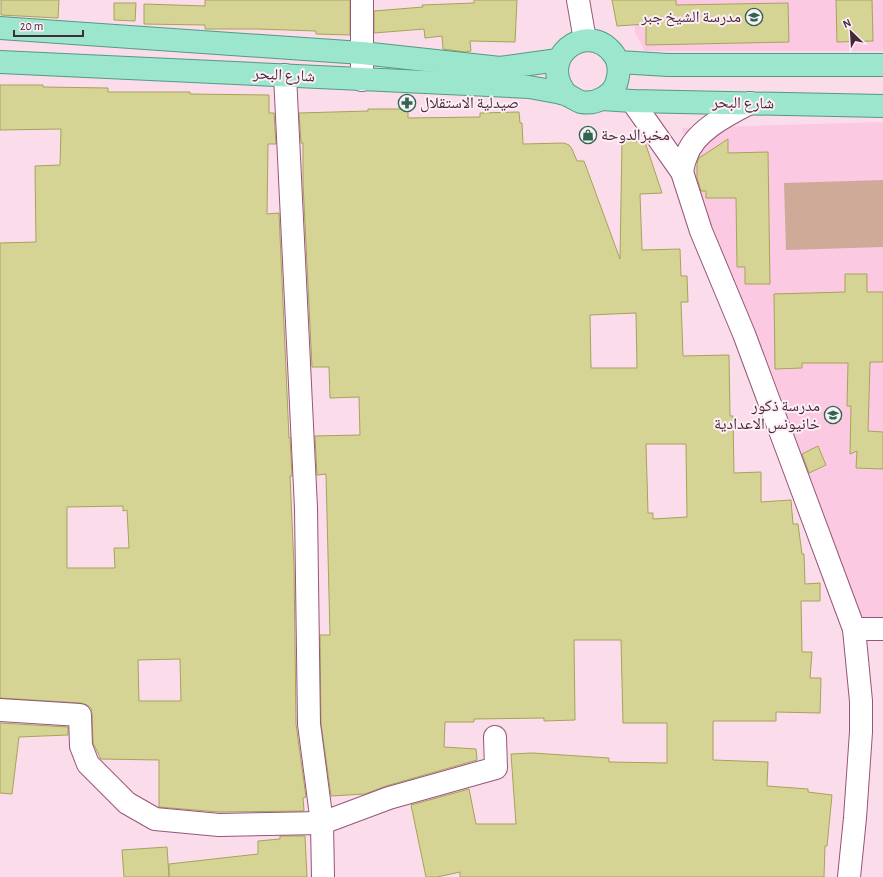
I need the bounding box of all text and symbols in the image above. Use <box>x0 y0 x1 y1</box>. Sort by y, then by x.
school or university icon: مدرسة الشيخ جبر <box>744 7 764 27</box>
place label: مدرسة الشيخ جبر <box>640 9 741 27</box>
scale bar <box>14 12 83 38</box>
north arrow <box>831 12 871 52</box>
text: N <box>841 17 853 30</box>
text: 20 m <box>20 20 43 32</box>
street label: شارع البحر <box>251 65 315 87</box>
pharmacy icon: صيدلية الاستقلال <box>397 93 417 113</box>
street label: شارع البحر <box>711 94 774 114</box>
place label: صيدلية الاستقلال <box>420 95 519 113</box>
shop icon: مخبزالدوحة <box>578 125 598 145</box>
place label: مخبزالدوحة <box>601 127 670 144</box>
place label: مدرسة ذكور خانيونس الاعدادية <box>714 398 820 434</box>
school or university icon: مدرسة ذكور خانيونس الاعدادية <box>823 405 843 425</box>

